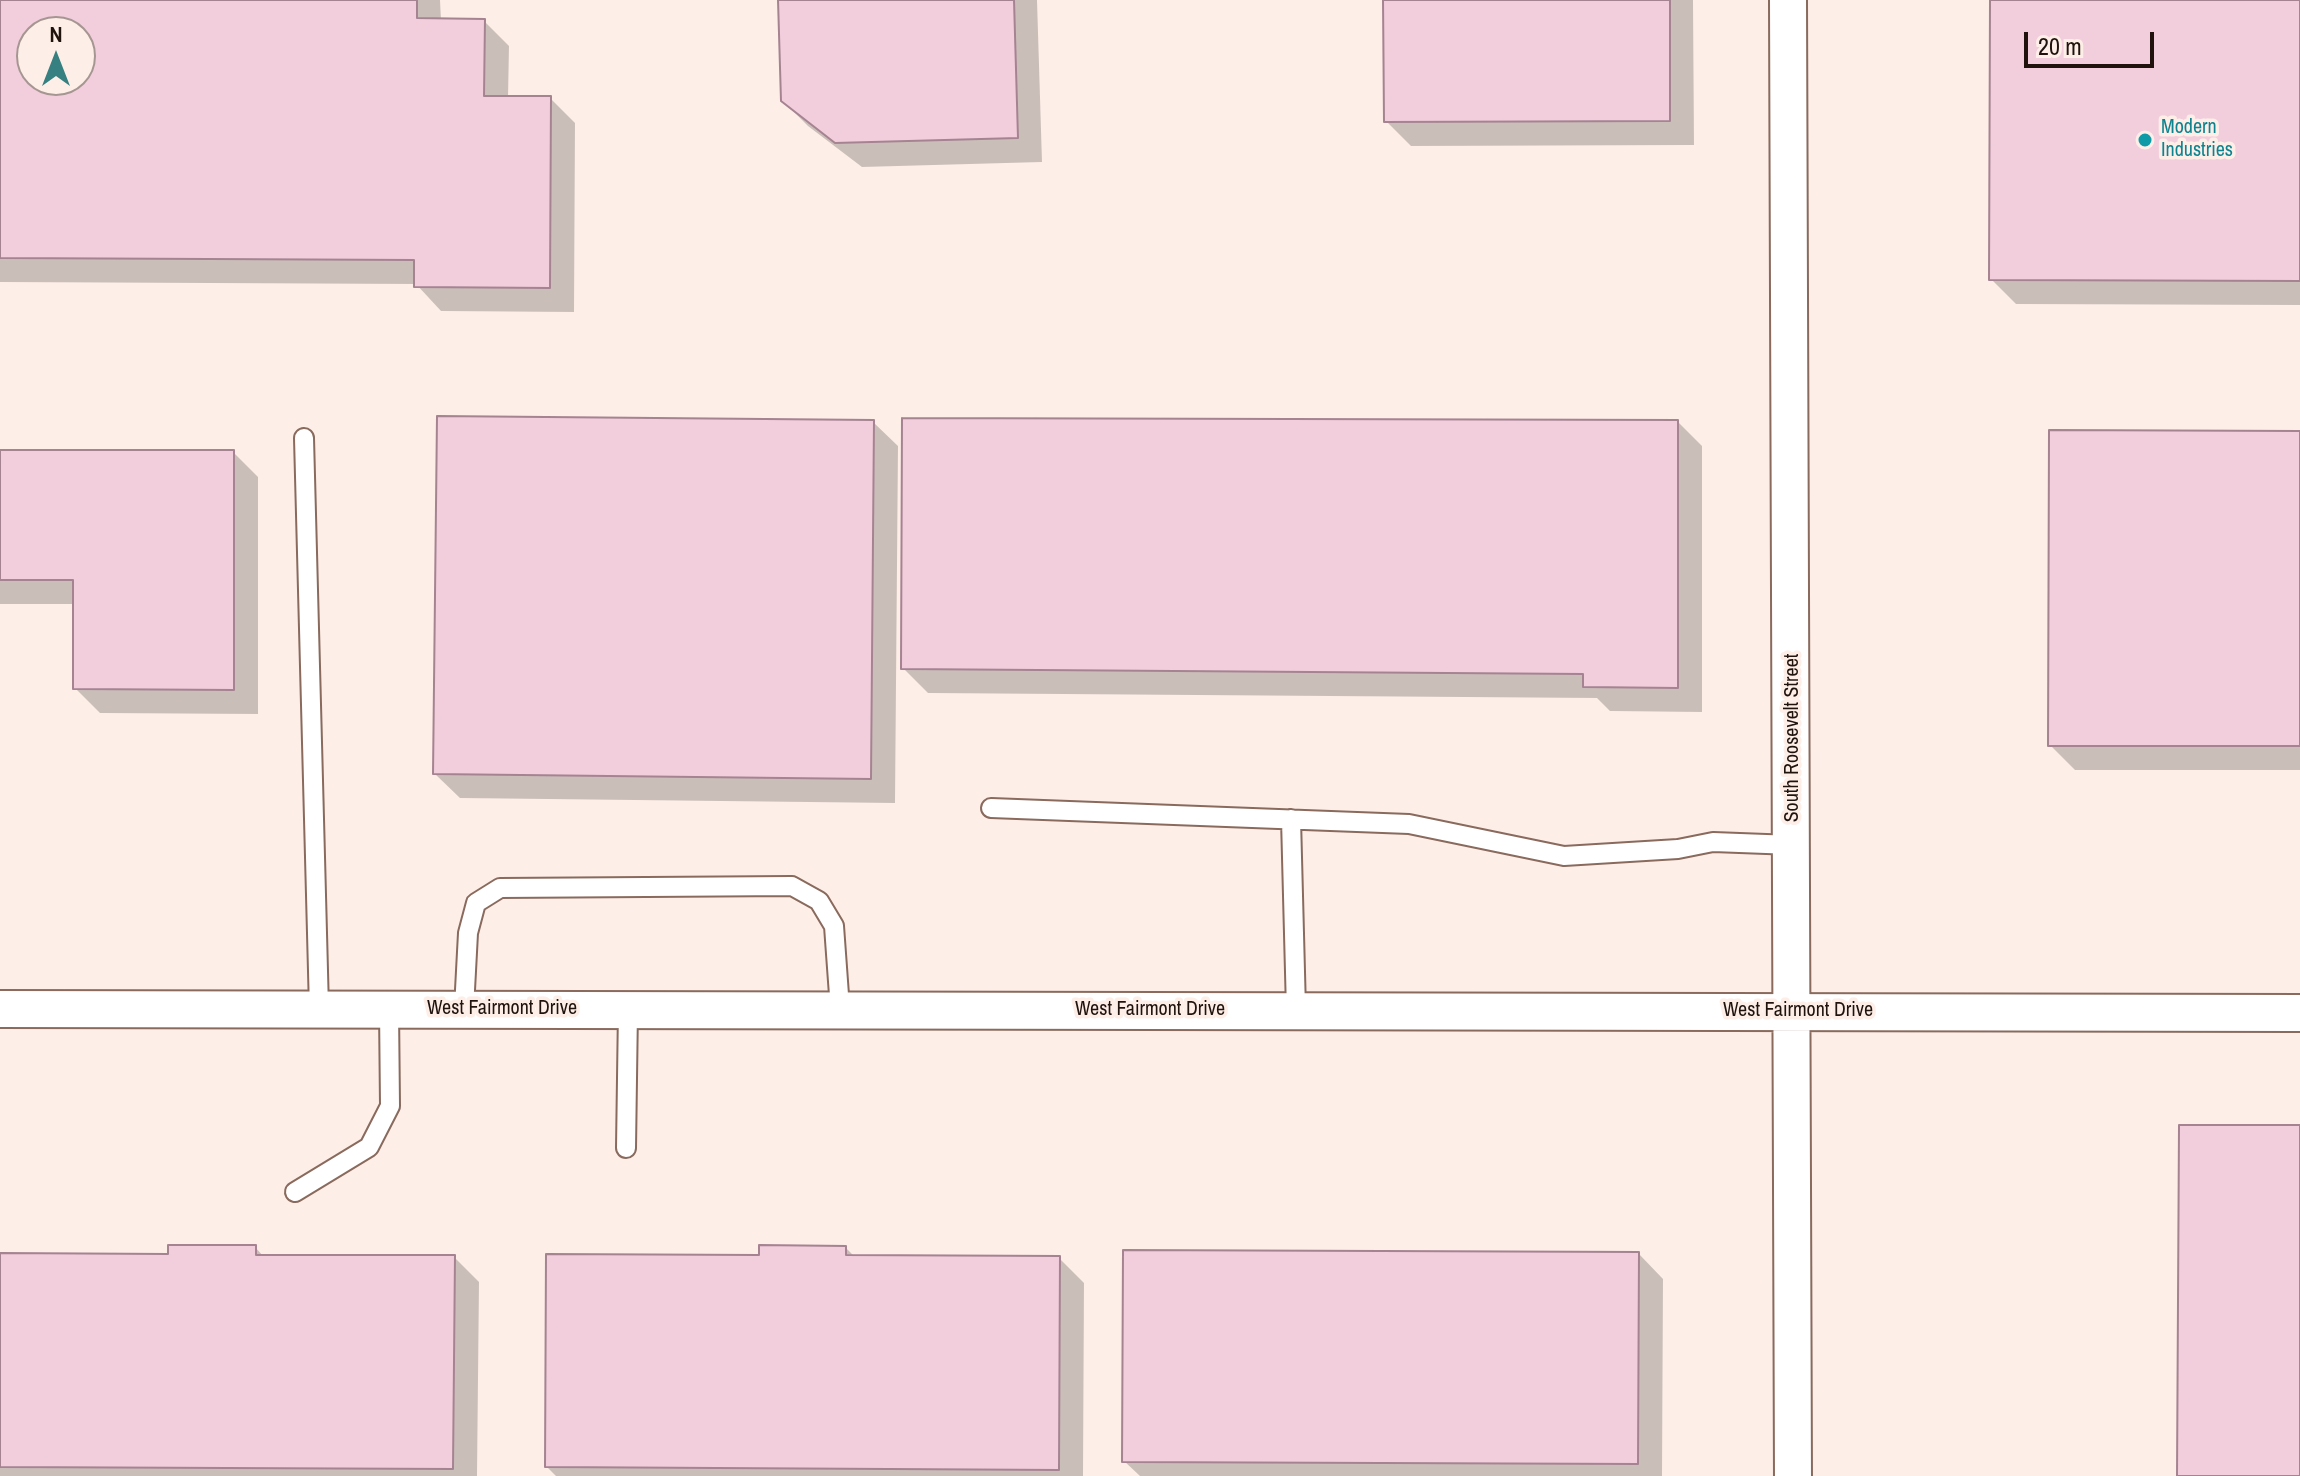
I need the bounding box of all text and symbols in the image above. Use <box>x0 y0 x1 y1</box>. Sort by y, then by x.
north arrow <box>16 16 96 96</box>
scale bar <box>2028 16 2158 66</box>
text: N <box>49 19 63 49</box>
text: 20 m <box>2038 30 2082 62</box>
place label: Modern Industries <box>2161 116 2233 163</box>
marker: Modern Industries <box>2136 131 2154 149</box>
street label: South Roosevelt Street <box>1781 654 1805 822</box>
street label: West Fairmont Drive <box>427 997 577 1021</box>
street label: West Fairmont Drive <box>1075 998 1225 1022</box>
street label: West Fairmont Drive <box>1723 999 1873 1023</box>

